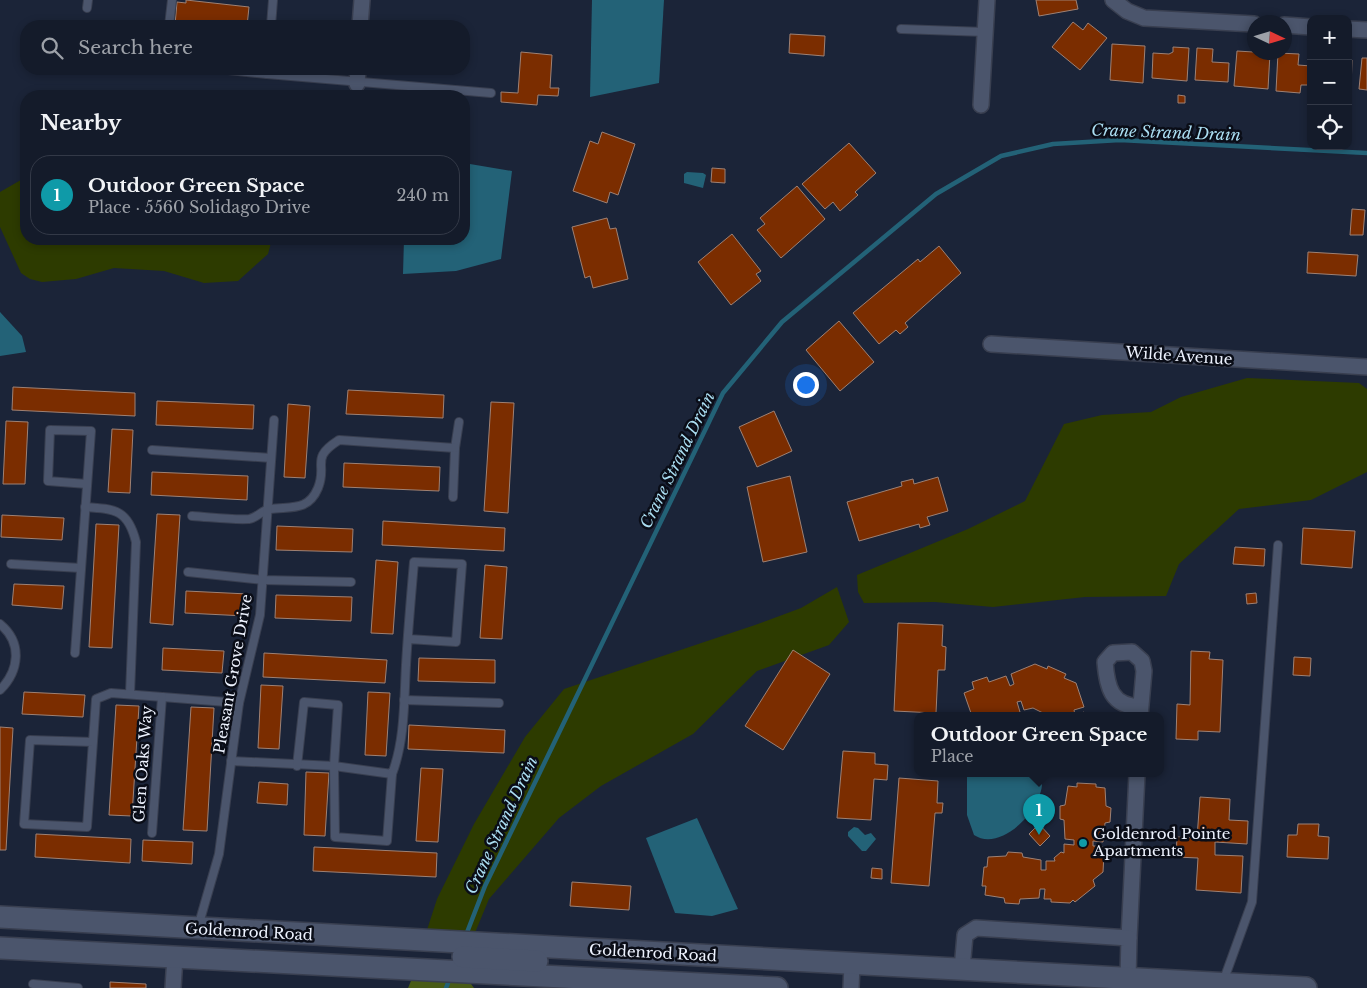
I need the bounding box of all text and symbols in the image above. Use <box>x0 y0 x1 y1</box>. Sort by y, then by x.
north arrow <box>1247 15 1292 60</box>
map controls <box>1307 15 1352 150</box>
button: + <box>1307 15 1352 60</box>
search box <box>20 20 470 75</box>
icon: search <box>38 34 66 62</box>
text: Search here <box>78 36 193 59</box>
button: − <box>1307 60 1352 105</box>
button: locate <box>1307 105 1352 150</box>
text: Nearby <box>40 110 121 136</box>
water label: Crane Strand Drain <box>1091 119 1241 145</box>
text: Outdoor Green Space <box>88 174 305 197</box>
text: 1 <box>54 185 60 205</box>
text: 240 m <box>397 185 449 205</box>
text: Place · 5560 Solidago Drive <box>88 197 310 217</box>
street label: Wilde Avenue <box>1124 342 1233 369</box>
your location <box>793 372 819 398</box>
water label: Crane Strand Drain <box>635 388 719 532</box>
street label: Pleasant Grove Drive <box>209 593 256 755</box>
street label: Glen Oaks Way <box>129 704 156 823</box>
popup <box>914 712 1164 777</box>
text: Outdoor Green Space <box>931 723 1147 746</box>
text: Place <box>931 746 974 766</box>
water label: Crane Strand Drain <box>460 753 542 897</box>
pin: 1 <box>1023 794 1055 835</box>
place label: Goldenrod Pointe Apartments <box>1092 824 1230 860</box>
marker: Goldenrod Pointe Apartments <box>1077 837 1089 849</box>
street label: Goldenrod Road <box>185 919 313 944</box>
street label: Goldenrod Road <box>589 940 717 965</box>

